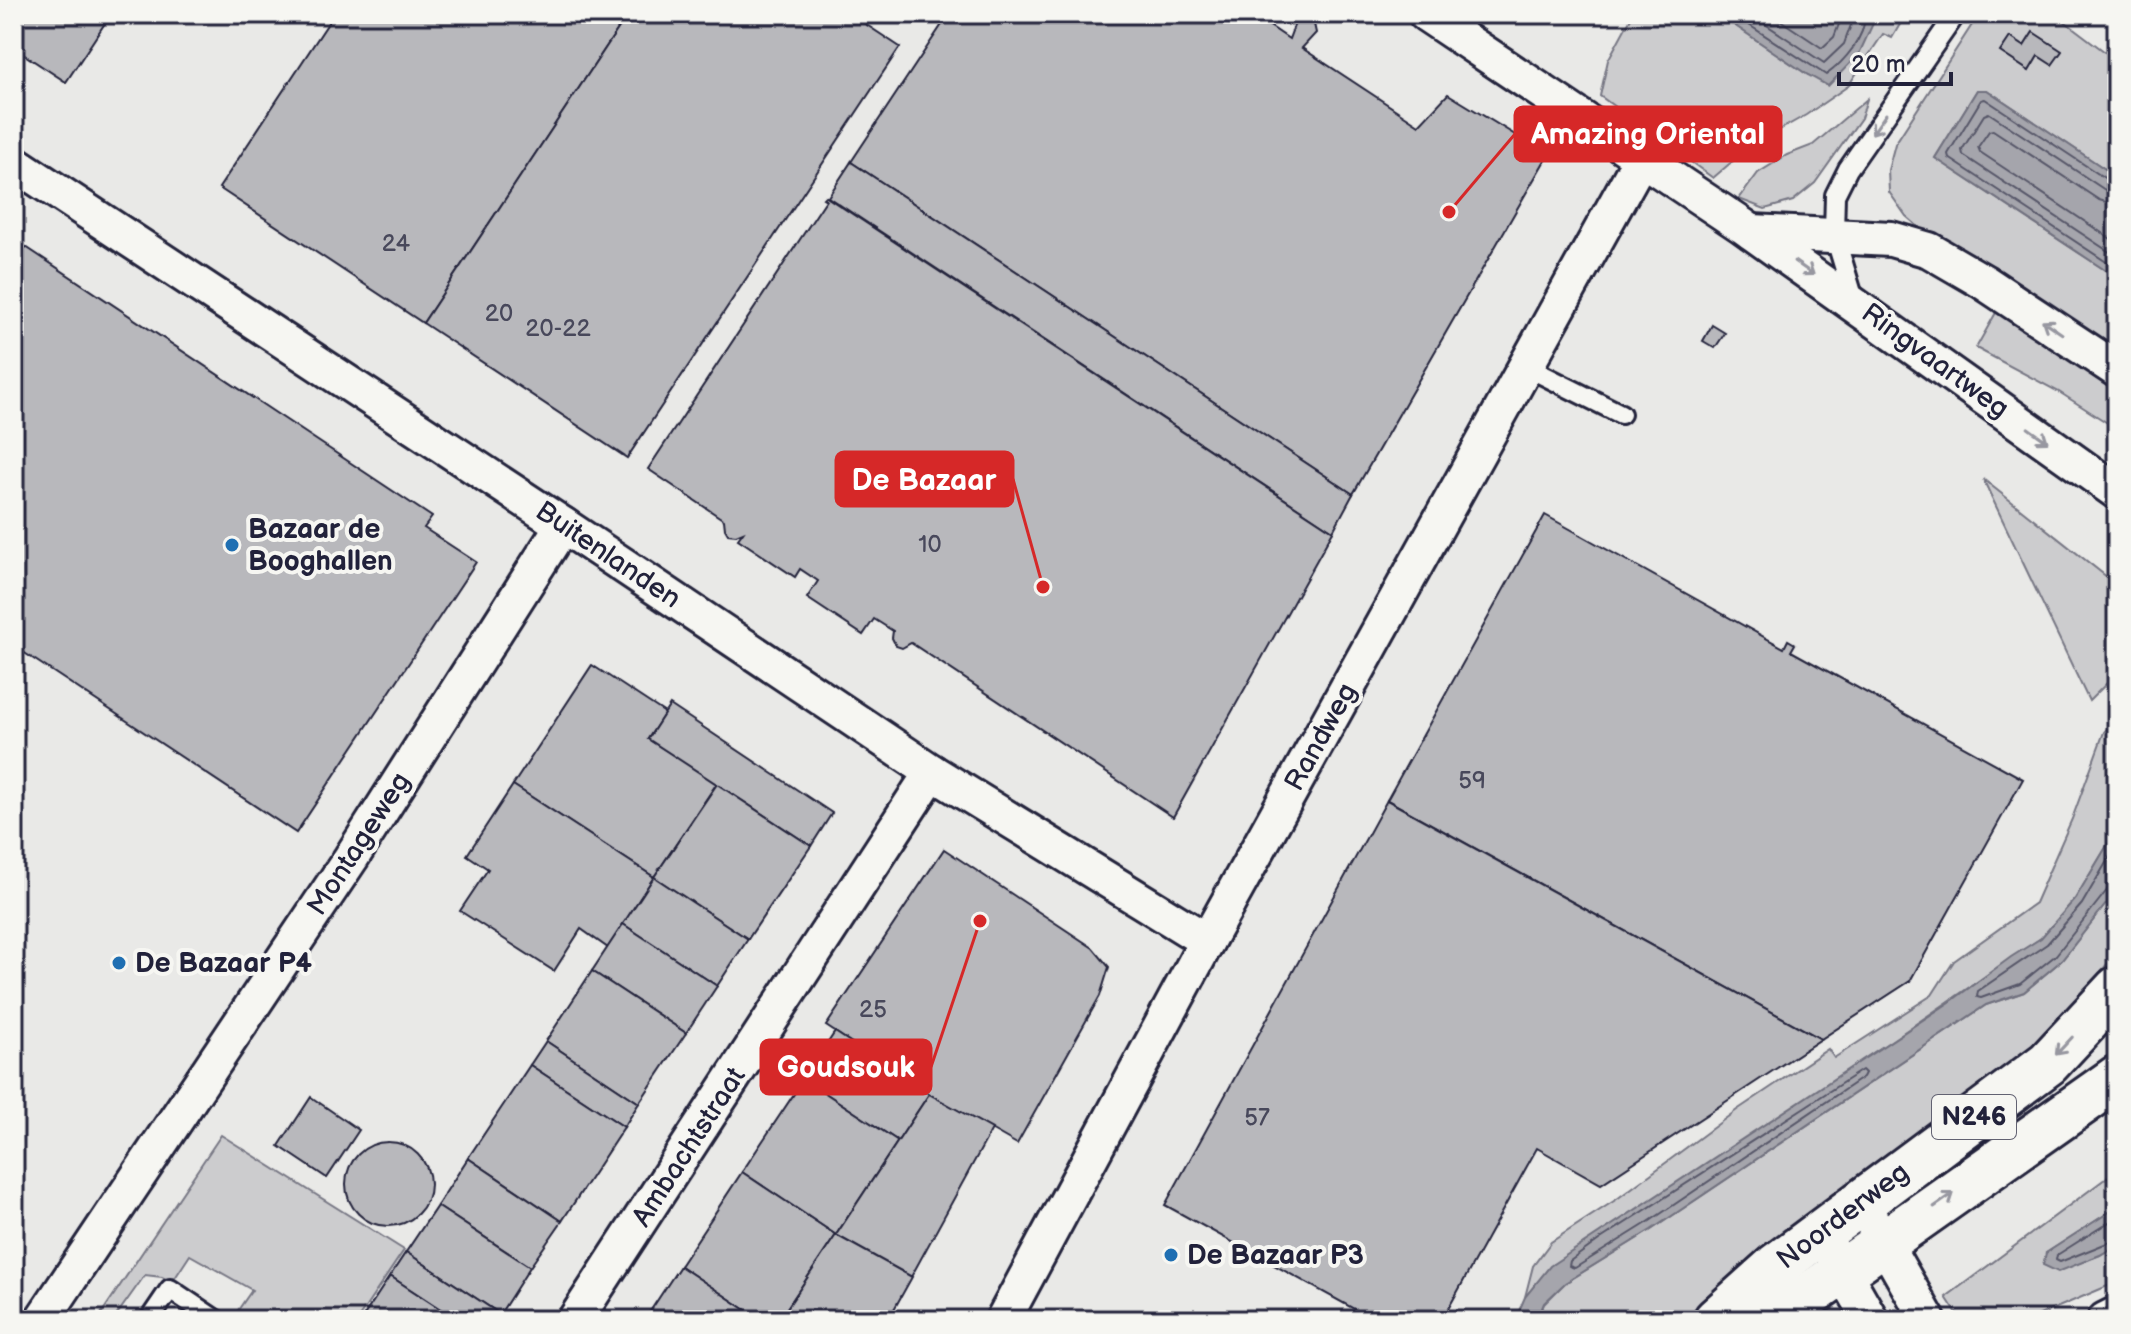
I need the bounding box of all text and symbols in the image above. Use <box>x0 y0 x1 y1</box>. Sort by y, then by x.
scale bar <box>1839 36 1951 86</box>
text: 20 m <box>1851 50 1906 79</box>
callout: Amazing Oriental <box>1515 107 1781 161</box>
one-way arrow <box>1871 113 1887 135</box>
text: Amazing Oriental <box>1530 117 1765 153</box>
house number: 24 <box>382 229 411 258</box>
one-way arrow <box>1792 260 1814 276</box>
street label: Ringvaartweg <box>1855 297 2015 425</box>
house number: 20 <box>485 299 513 328</box>
house number: 20-22 <box>525 314 591 343</box>
one-way arrow <box>2041 319 2064 335</box>
one-way arrow <box>2026 427 2048 443</box>
callout: De Bazaar <box>836 452 1013 506</box>
text: De Bazaar <box>851 463 998 499</box>
street label: Buitenlanden <box>529 494 687 616</box>
place label: Bazaar de Booghallen <box>248 513 393 578</box>
house number: 10 <box>918 530 942 559</box>
marker: Bazaar de Booghallen <box>223 536 241 554</box>
street label: Randweg <box>1278 677 1364 797</box>
street label: Montageweg <box>301 766 417 922</box>
house number: 59 <box>1458 766 1486 795</box>
place label: De Bazaar P4 <box>135 947 312 980</box>
marker: De Bazaar P4 <box>110 954 128 972</box>
house number: 25 <box>859 995 887 1024</box>
one-way arrow <box>2054 1036 2073 1056</box>
callout: Goudsouk <box>761 1040 931 1094</box>
text: Goudsouk <box>777 1050 915 1086</box>
street label: Ambachtstraat <box>625 1061 753 1233</box>
road number: N246 <box>1932 1095 2016 1139</box>
house number: 57 <box>1244 1103 1270 1132</box>
street label: Noorderweg <box>1771 1156 1915 1276</box>
one-way arrow <box>1933 1192 1955 1208</box>
place label: De Bazaar P3 <box>1187 1239 1364 1272</box>
marker: De Bazaar P3 <box>1162 1246 1180 1264</box>

